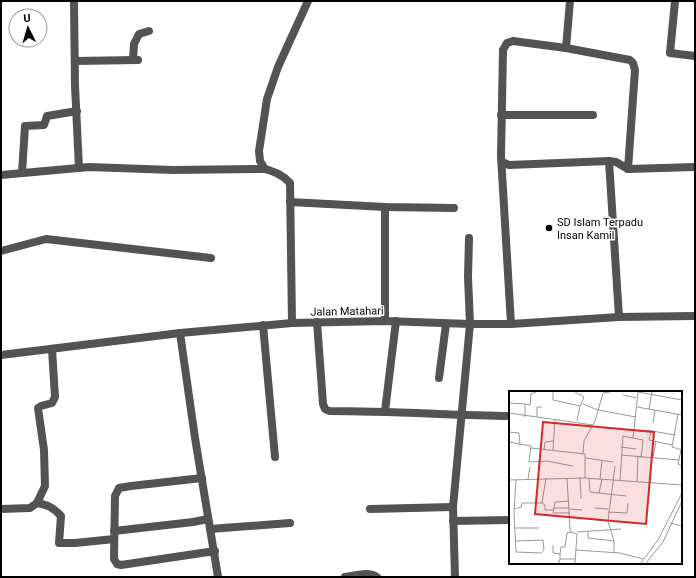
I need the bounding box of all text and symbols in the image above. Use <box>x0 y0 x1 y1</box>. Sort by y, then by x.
north arrow <box>8 8 48 48</box>
text: U <box>23 12 31 25</box>
place label: SD Islam Terpadu Insan Kamil <box>557 216 643 242</box>
marker: SD Islam Terpadu Insan Kamil <box>544 223 554 233</box>
street label: Jalan Matahari <box>310 304 384 319</box>
inset map <box>509 391 682 564</box>

